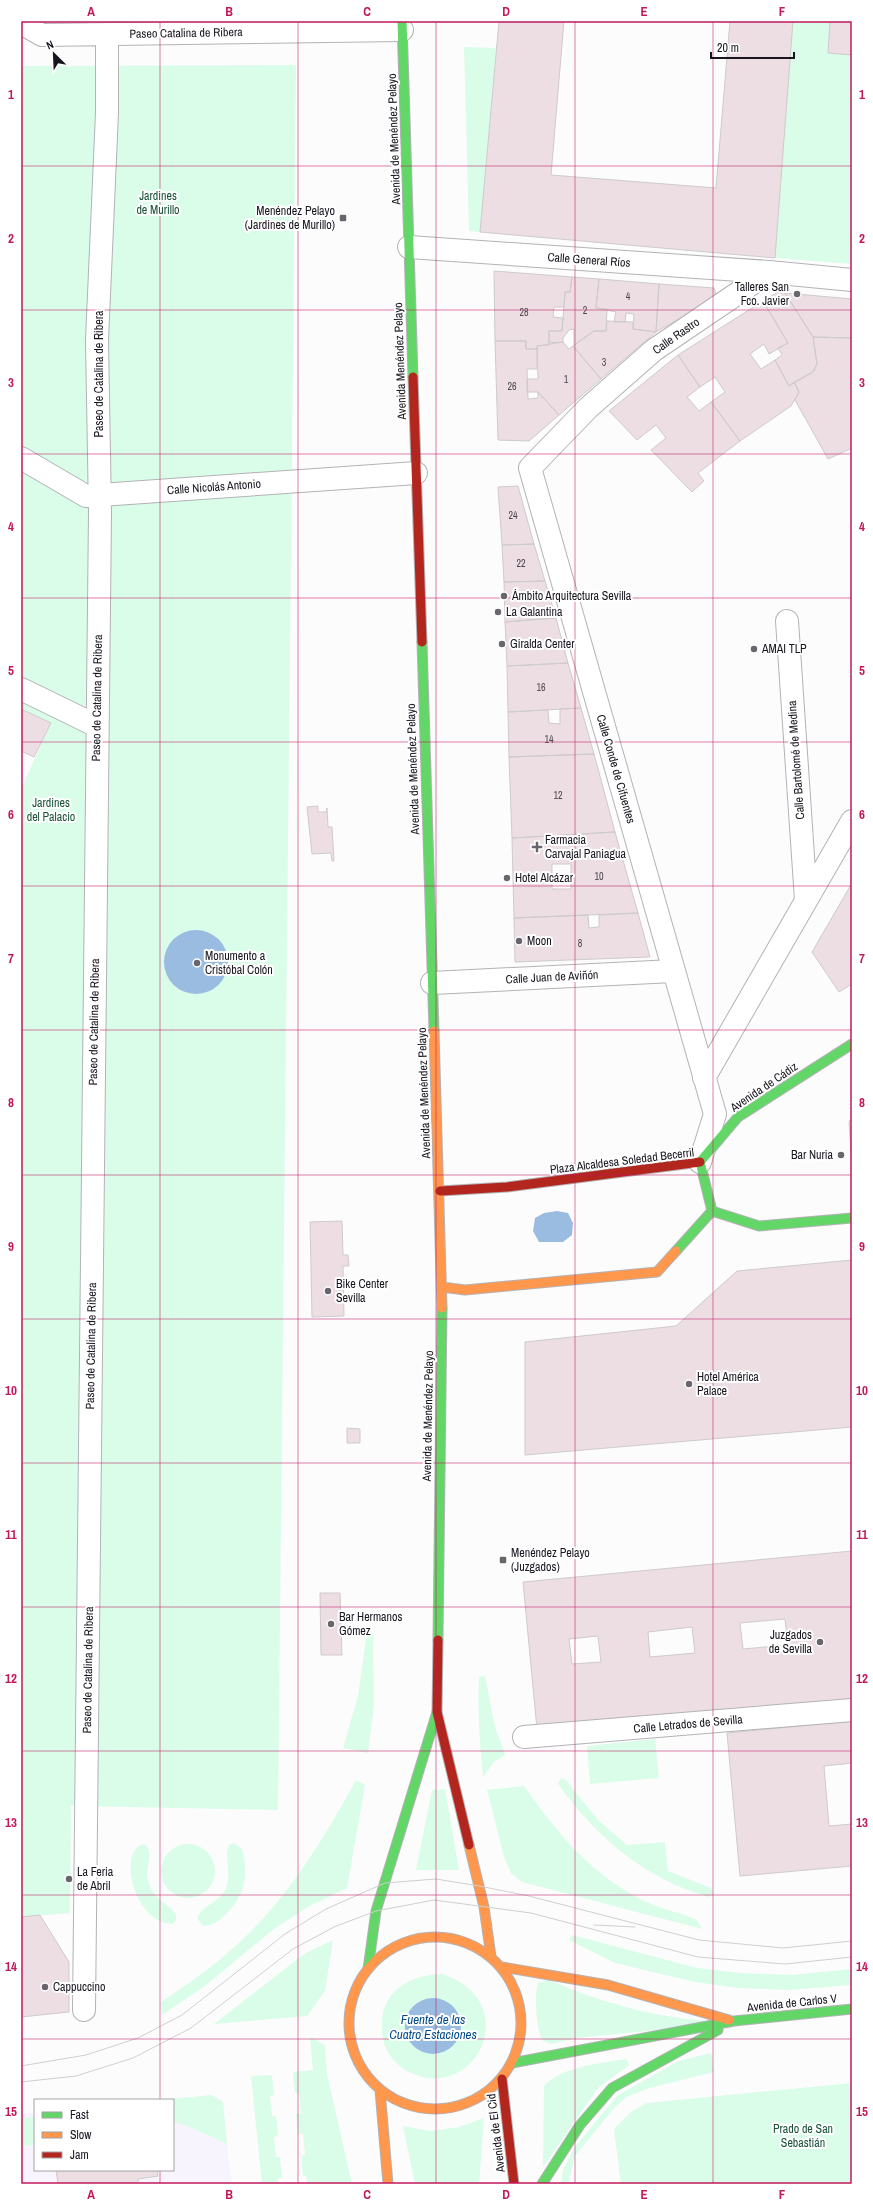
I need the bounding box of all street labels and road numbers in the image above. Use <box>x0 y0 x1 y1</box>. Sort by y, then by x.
street label: Paseo Catalina de Ribera <box>129 24 243 42</box>
street label: Avenida de Menéndez Pelayo <box>384 73 404 206</box>
street label: Calle General Ríos <box>547 249 631 271</box>
street label: Avenida Menéndez Pelayo <box>390 302 410 421</box>
street label: Paseo de Catalina de Ribera <box>91 310 107 437</box>
street label: Calle Rastro <box>649 314 703 358</box>
street label: Calle Nicolás Antonio <box>167 476 261 498</box>
street label: Paseo de Catalina de Ribera <box>88 634 106 762</box>
street label: Calle Bartolomé de Medina <box>784 699 808 820</box>
street label: Avenida de Menéndez Pelayo <box>403 703 423 836</box>
street label: Calle Conde de Cifuentes <box>593 713 639 825</box>
street label: Paseo de Catalina de Ribera <box>85 958 103 1086</box>
street label: Calle Juan de Aviñón <box>505 967 599 987</box>
street label: Avenida de Menéndez Pelayo <box>414 1027 434 1160</box>
street label: Avenida de Cádiz <box>726 1058 801 1116</box>
street label: Plaza Alcaldesa Soledad Becerril <box>549 1144 695 1178</box>
street label: Paseo de Catalina de Ribera <box>82 1282 100 1410</box>
street label: Avenida de Menéndez Pelayo <box>419 1350 437 1483</box>
street label: Paseo de Catalina de Ribera <box>79 1606 97 1734</box>
street label: Calle Letrados de Sevilla <box>633 1711 744 1737</box>
street label: Avenida de Carlos V <box>745 1990 838 2016</box>
street label: Avenida de El Cid <box>483 2093 509 2174</box>

